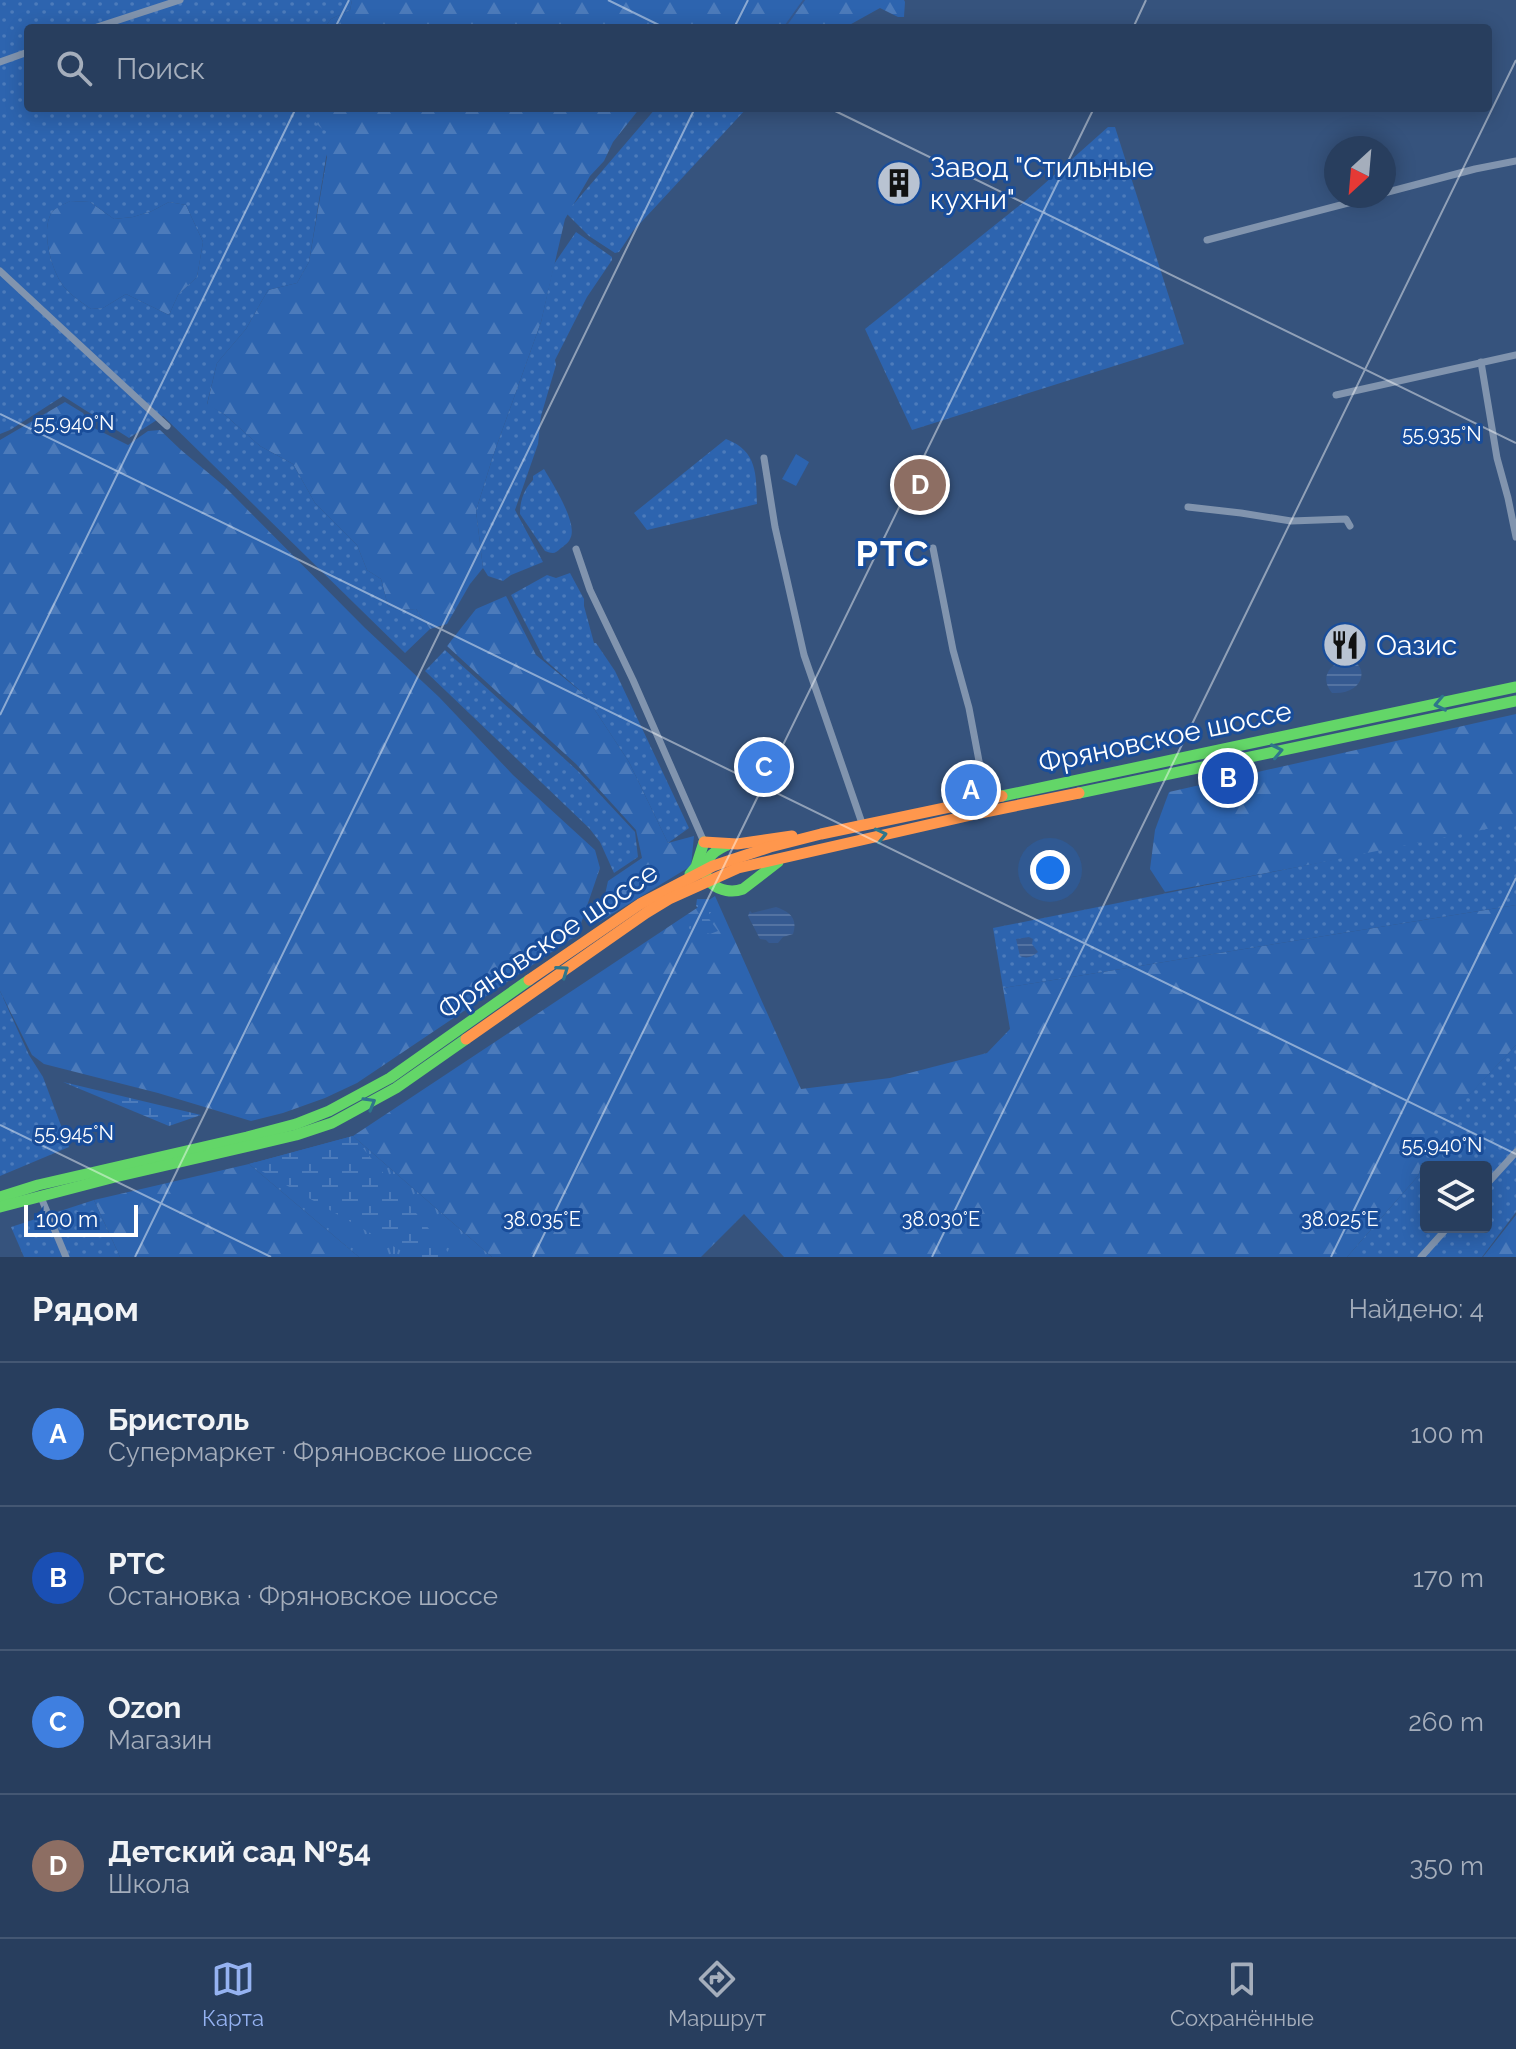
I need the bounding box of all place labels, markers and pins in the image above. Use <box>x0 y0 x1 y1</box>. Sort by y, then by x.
place label: Завод "Стильные кухни" <box>930 151 1154 216</box>
building icon: Завод "Стильные кухни" <box>875 159 923 207</box>
pin: D <box>894 455 946 515</box>
restaurant icon: Оазис <box>1321 621 1369 669</box>
place label: Оазис <box>1376 629 1457 662</box>
pin: C <box>738 737 790 797</box>
pin: B <box>1202 748 1254 808</box>
pin: A <box>945 760 997 820</box>

